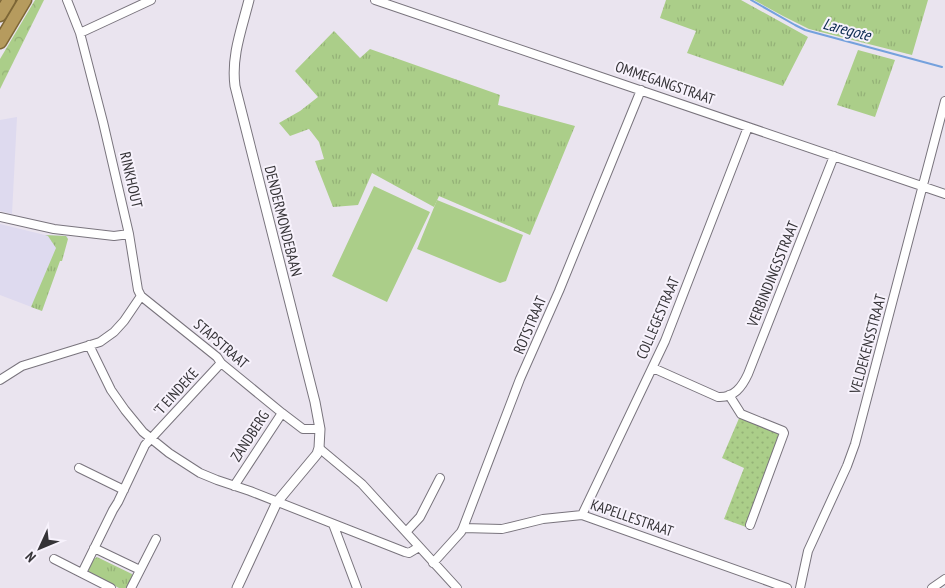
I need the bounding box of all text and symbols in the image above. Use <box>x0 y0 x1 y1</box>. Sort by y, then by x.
water label: Laregote <box>821 13 874 45</box>
street label: OMMEGANGSTRAAT <box>613 57 718 108</box>
street label: RINKHOUT <box>116 150 147 210</box>
street label: DENDERMONDEBAAN <box>261 164 306 278</box>
street label: VERBINDINGSSTRAAT <box>742 218 803 330</box>
street label: COLLEGESTRAAT <box>632 274 683 362</box>
street label: VELDEKENSSTRAAT <box>845 292 890 397</box>
street label: ROTSTRAAT <box>509 293 550 357</box>
street label: STAPSTRAAT <box>190 315 253 373</box>
street label: 'T EINDEKE <box>149 364 202 420</box>
street label: ZANDBERG <box>226 407 273 465</box>
street label: KAPELLESTRAAT <box>588 495 676 541</box>
north arrow <box>15 523 65 573</box>
text: N <box>22 548 40 566</box>

